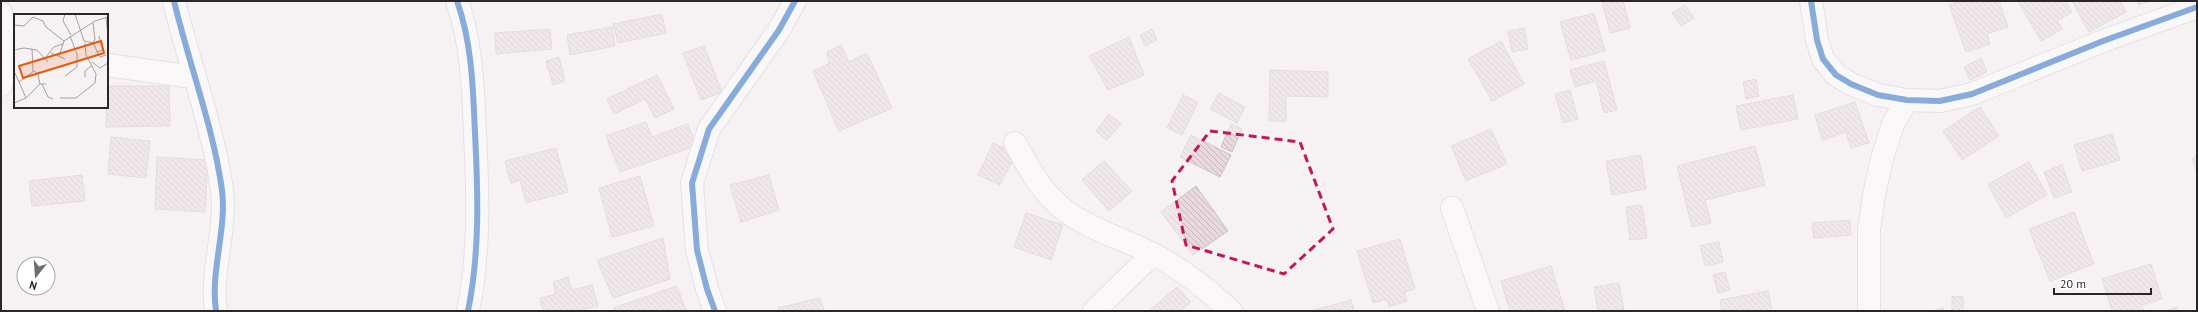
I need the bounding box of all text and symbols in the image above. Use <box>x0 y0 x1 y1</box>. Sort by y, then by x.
inset map <box>14 14 108 108</box>
north arrow <box>16 256 56 296</box>
scale bar <box>2054 270 2151 296</box>
text: 20 m <box>2060 276 2086 291</box>
text: N <box>28 278 39 293</box>

